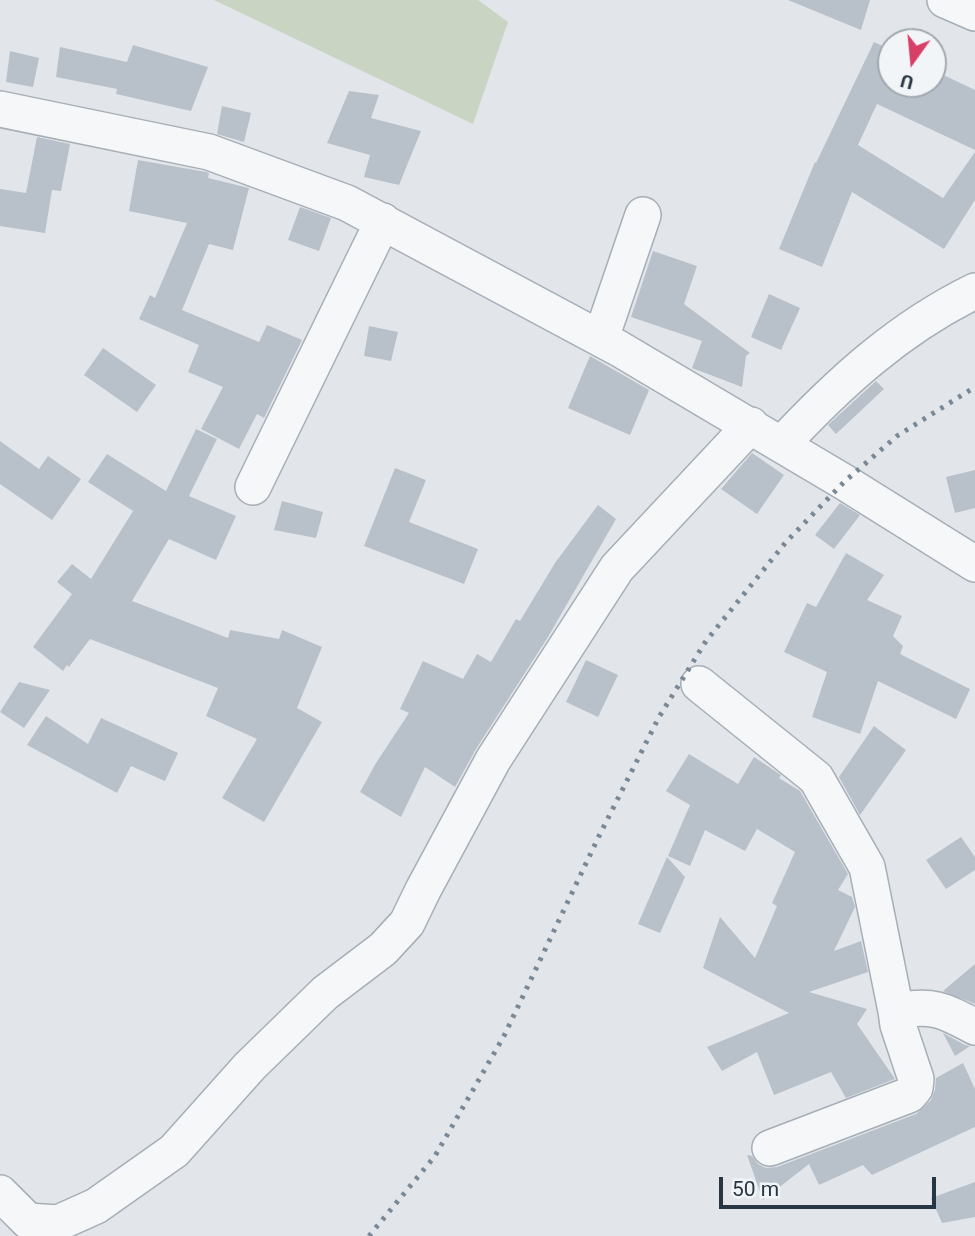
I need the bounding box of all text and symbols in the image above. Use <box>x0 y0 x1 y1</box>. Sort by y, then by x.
north arrow <box>877 28 947 98</box>
text: U <box>898 69 916 95</box>
scale bar <box>723 1162 940 1206</box>
text: 50 m <box>732 1177 779 1201</box>

